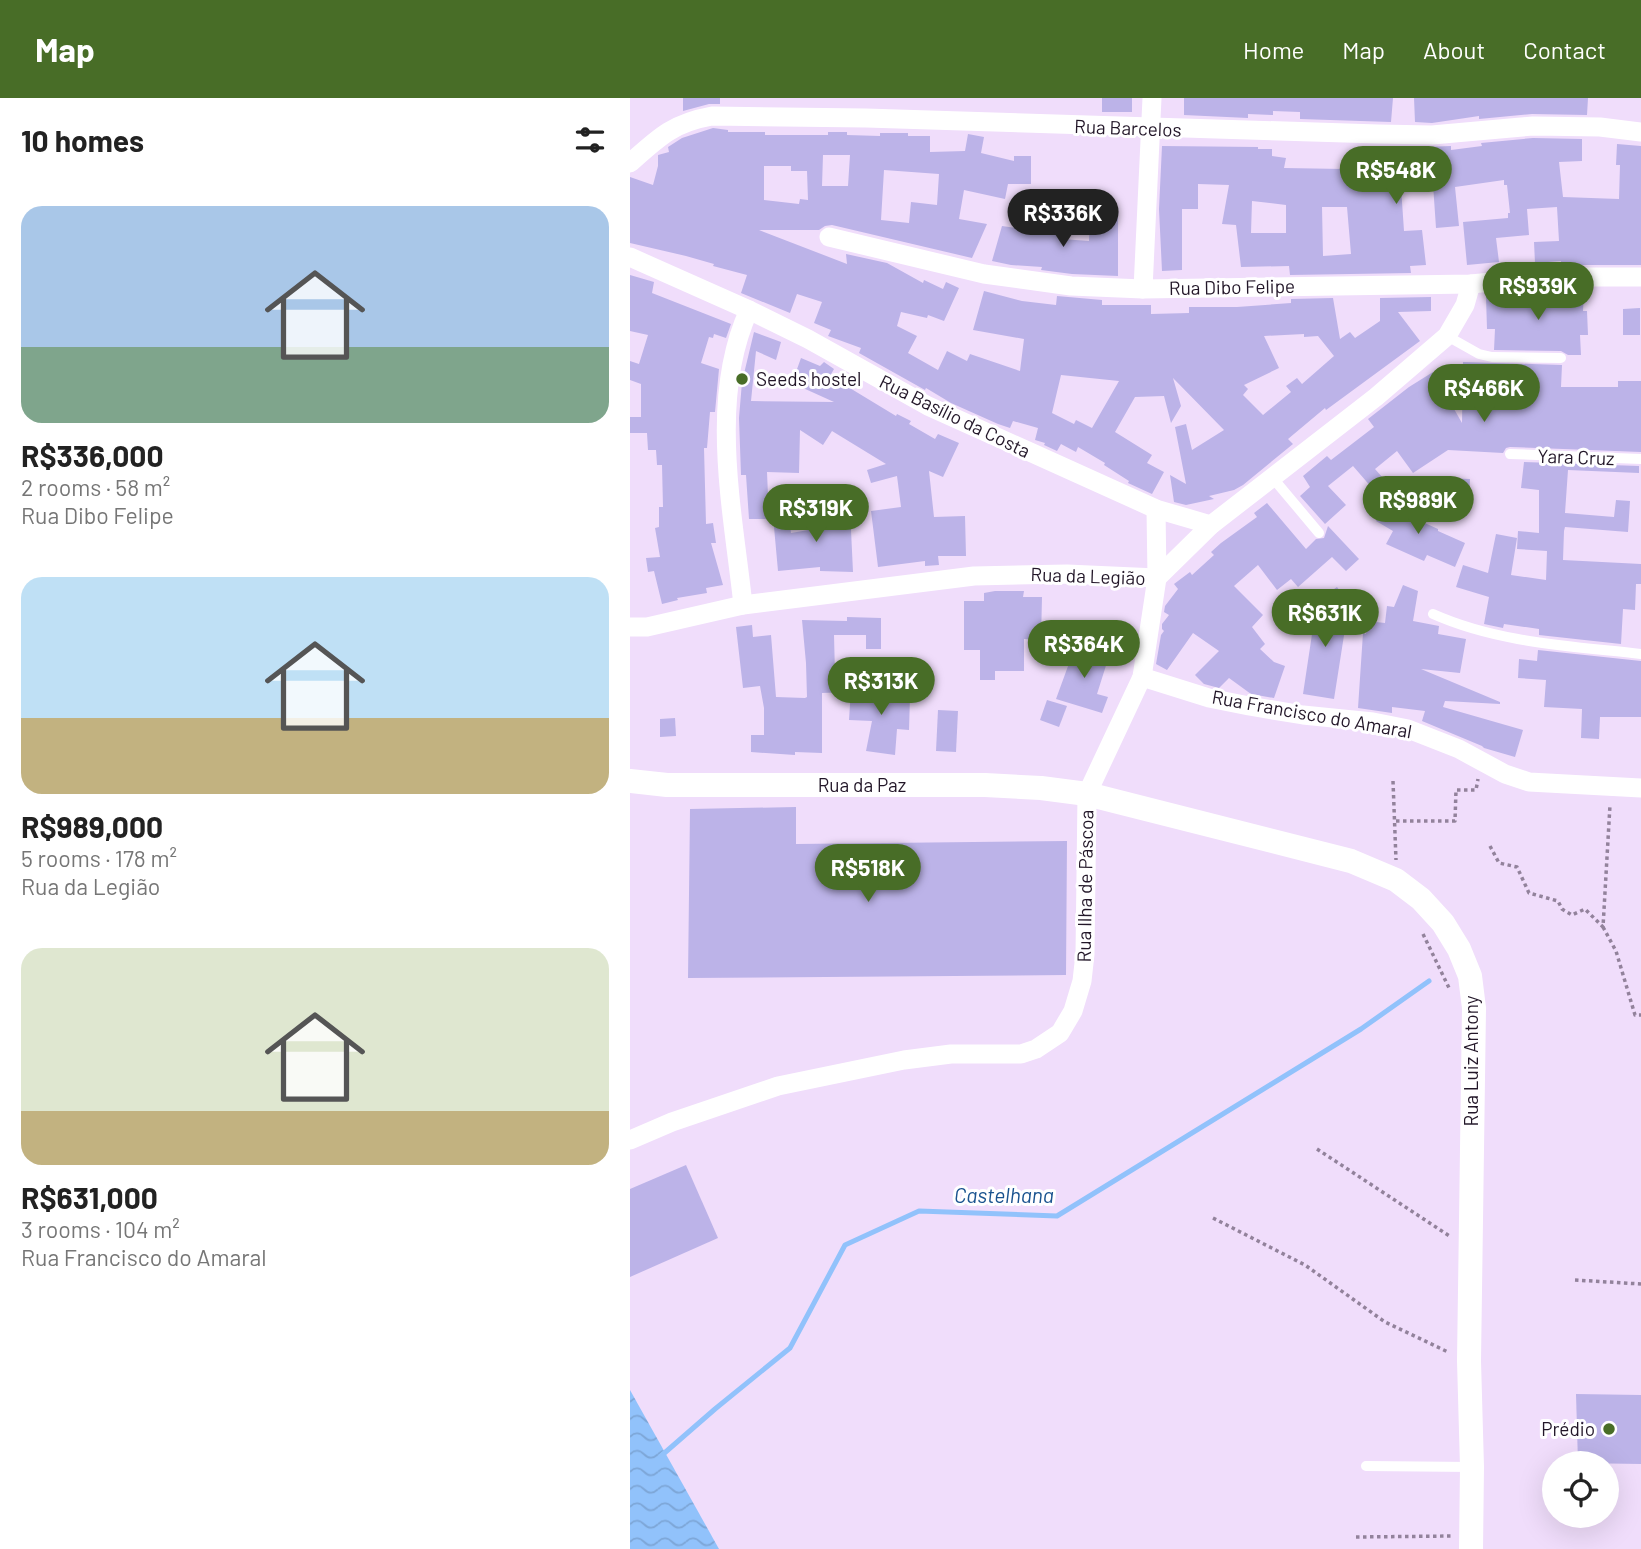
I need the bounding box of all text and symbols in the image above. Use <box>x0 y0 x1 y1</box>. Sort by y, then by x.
text: Map <box>35 29 95 69</box>
text: Home <box>1243 35 1304 64</box>
text: Map <box>1342 35 1385 64</box>
text: About <box>1423 35 1485 64</box>
text: Contact <box>1523 35 1606 64</box>
street label: Rua Barcelos <box>1074 114 1182 141</box>
icon: filters <box>571 121 609 159</box>
text: 10 homes <box>21 122 144 158</box>
pin: R$548K <box>1339 146 1453 206</box>
text: R$548K <box>1356 155 1436 183</box>
pin: R$336K <box>1006 190 1120 249</box>
text: R$336K <box>1024 198 1102 226</box>
icon: home <box>252 252 378 378</box>
pin: R$939K <box>1481 262 1595 322</box>
text: R$939K <box>1499 271 1577 299</box>
street label: Rua Dibo Felipe <box>1169 274 1295 299</box>
pin: R$466K <box>1427 364 1541 424</box>
place label: Seeds hostel <box>756 367 861 390</box>
street label: Rua Basílio da Costa <box>876 369 1034 462</box>
marker: Seeds hostel <box>734 371 750 387</box>
text: R$466K <box>1444 373 1524 401</box>
text: R$336,000 <box>21 437 164 473</box>
street label: Yara Cruz <box>1537 444 1615 469</box>
text: 2 rooms · 58 m² <box>21 473 170 501</box>
pin: R$989K <box>1361 476 1475 536</box>
pin: R$319K <box>759 484 873 544</box>
text: R$989K <box>1379 485 1457 513</box>
text: R$319K <box>779 493 853 521</box>
text: Rua Dibo Felipe <box>21 501 174 529</box>
street label: Rua da Legião <box>1030 562 1146 589</box>
pin: R$631K <box>1268 589 1382 649</box>
text: R$631K <box>1288 598 1362 626</box>
pin: R$364K <box>1027 620 1141 680</box>
icon: home <box>252 623 378 749</box>
text: R$364K <box>1044 629 1124 657</box>
pin: R$313K <box>824 658 938 717</box>
text: R$313K <box>844 666 918 694</box>
street label: Rua Francisco do Amaral <box>1210 685 1414 742</box>
street label: Rua da Paz <box>818 773 906 796</box>
text: R$989,000 <box>21 808 163 844</box>
street label: Rua Ilha de Páscoa <box>1072 810 1097 962</box>
text: 5 rooms · 178 m² <box>21 844 177 872</box>
pin: R$518K <box>811 844 925 904</box>
text: R$518K <box>831 853 905 881</box>
text: Rua da Legião <box>21 872 160 900</box>
icon: home <box>252 994 378 1120</box>
street label: Rua Luiz Antony <box>1459 995 1482 1127</box>
text: R$631,000 <box>21 1179 158 1215</box>
water label: Castelhana <box>954 1182 1054 1207</box>
text: 3 rooms · 104 m² <box>21 1215 180 1243</box>
text: Rua Francisco do Amaral <box>21 1243 267 1271</box>
place label: Prédio <box>1541 1417 1595 1440</box>
marker: Prédio <box>1601 1421 1617 1437</box>
map controls <box>1542 1451 1619 1528</box>
button: locate <box>1542 1451 1619 1528</box>

